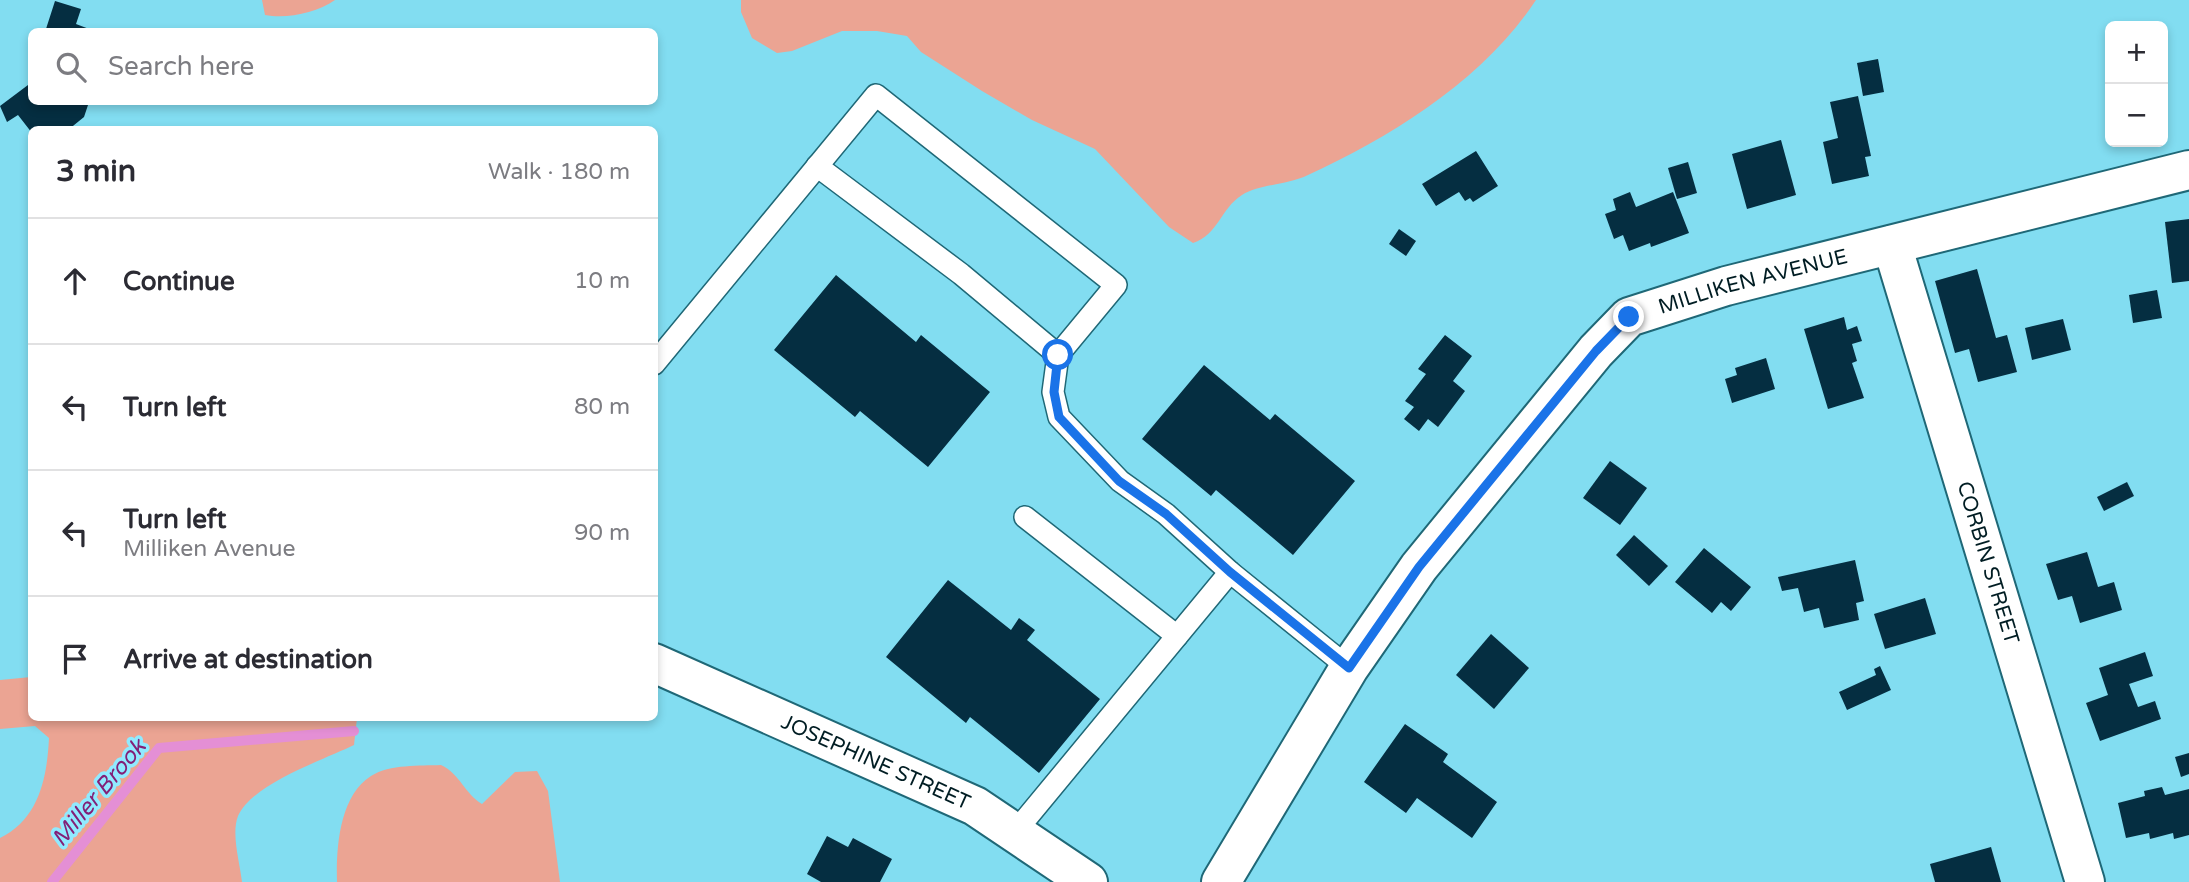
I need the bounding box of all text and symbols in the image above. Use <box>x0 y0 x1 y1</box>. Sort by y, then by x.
map controls <box>2105 21 2168 147</box>
button: + <box>2105 21 2168 84</box>
search box <box>28 28 658 105</box>
icon: search <box>52 48 90 86</box>
text: Search here <box>108 51 254 82</box>
button: − <box>2105 84 2168 147</box>
text: 3 min <box>56 153 136 190</box>
text: Walk · 180 m <box>488 158 630 186</box>
street label: MILLIKEN AVENUE <box>1655 244 1850 319</box>
icon: ahead <box>56 262 94 300</box>
text: Continue <box>123 266 235 297</box>
text: 10 m <box>574 267 630 295</box>
route end <box>1613 301 1644 332</box>
route start <box>1042 339 1073 370</box>
icon: left <box>56 388 94 426</box>
text: Turn left <box>123 392 226 423</box>
text: 80 m <box>574 393 630 421</box>
street label: CORBIN STREET <box>1952 478 2025 647</box>
text: Turn left <box>123 504 226 535</box>
icon: left <box>56 514 94 552</box>
text: 90 m <box>574 519 630 547</box>
text: Milliken Avenue <box>123 535 296 563</box>
icon: arrive <box>56 640 94 678</box>
text: Arrive at destination <box>123 644 373 675</box>
street label: JOSEPHINE STREET <box>777 709 975 815</box>
water label: Miller Brook <box>46 732 153 852</box>

